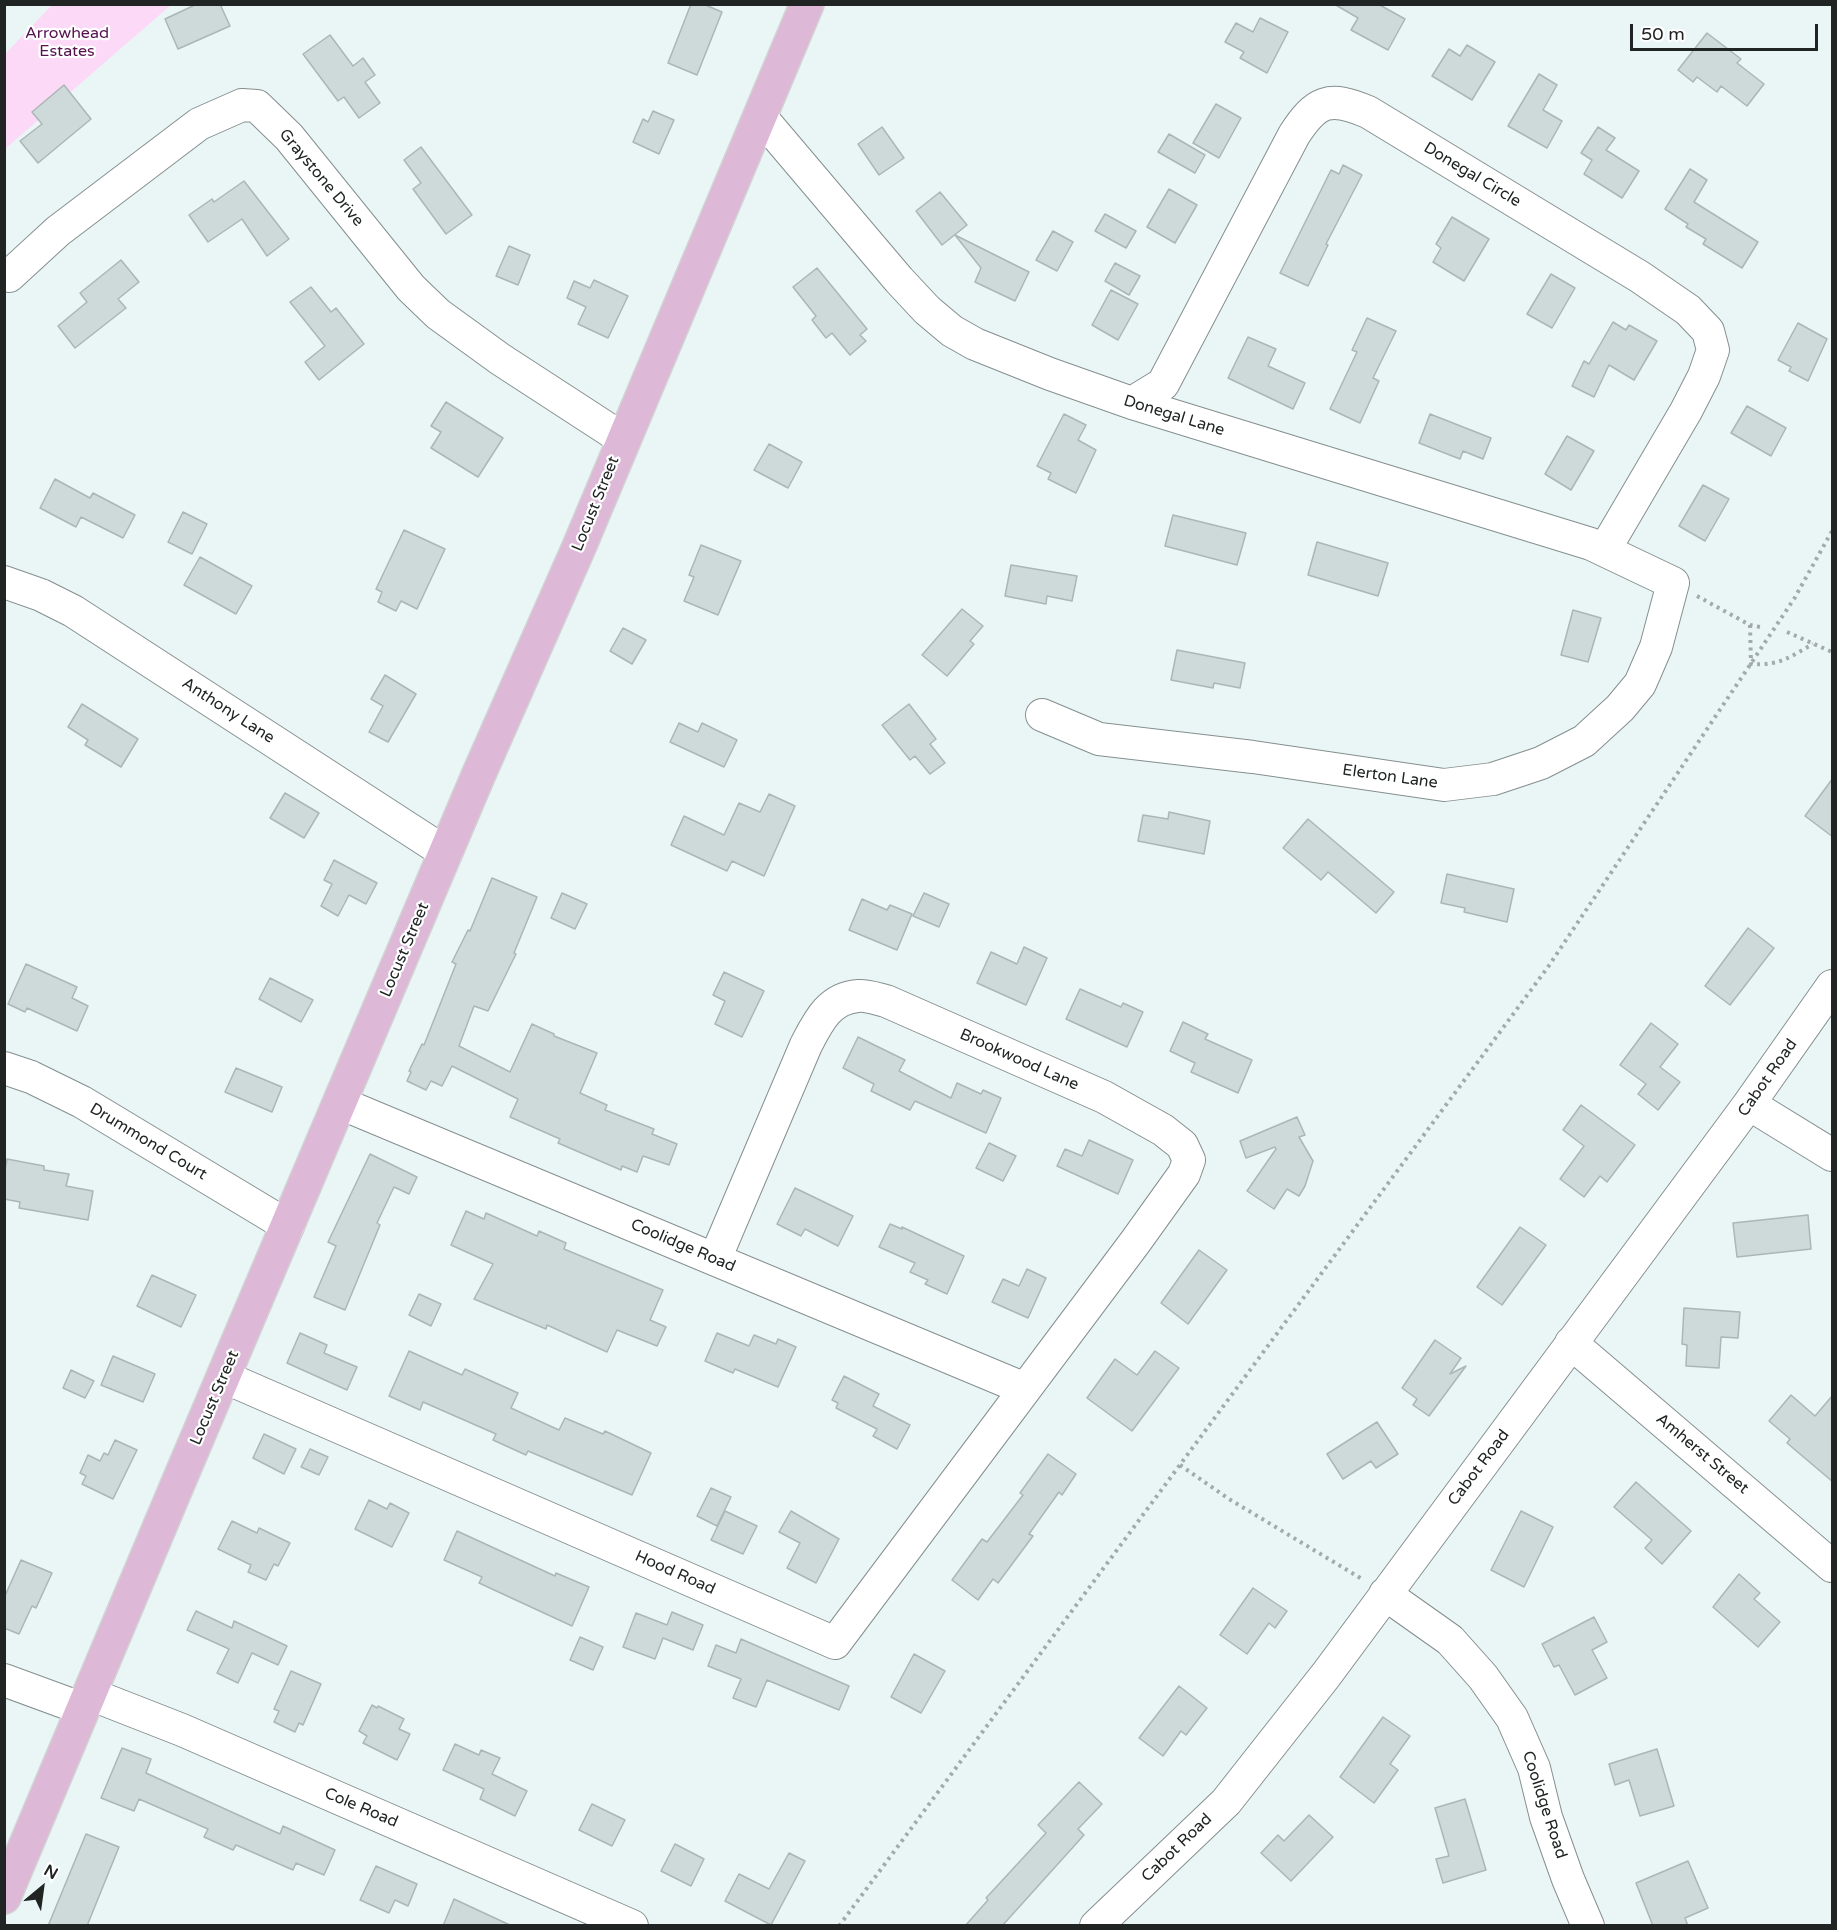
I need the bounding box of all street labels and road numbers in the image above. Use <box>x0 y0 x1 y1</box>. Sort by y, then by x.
street label: Graystone Drive <box>275 125 367 231</box>
street label: Donegal Circle <box>1420 138 1524 212</box>
street label: Donegal Lane <box>1121 392 1227 440</box>
street label: Locust Street <box>568 454 624 554</box>
street label: Anthony Lane <box>178 674 278 748</box>
street label: Elerton Lane <box>1341 761 1439 793</box>
street label: Locust Street <box>376 900 434 1000</box>
street label: Brookwood Lane <box>956 1025 1082 1095</box>
street label: Cabot Road <box>1734 1035 1802 1121</box>
street label: Drummond Court <box>86 1099 210 1185</box>
street label: Coolidge Road <box>628 1215 738 1277</box>
street label: Locust Street <box>186 1348 244 1448</box>
street label: Amherst Street <box>1652 1410 1752 1498</box>
street label: Cabot Road <box>1444 1426 1514 1510</box>
street label: Hood Road <box>632 1547 718 1599</box>
street label: Coolidge Road <box>1518 1749 1570 1861</box>
street label: Cole Road <box>321 1784 401 1832</box>
street label: Cabot Road <box>1138 1810 1216 1886</box>

